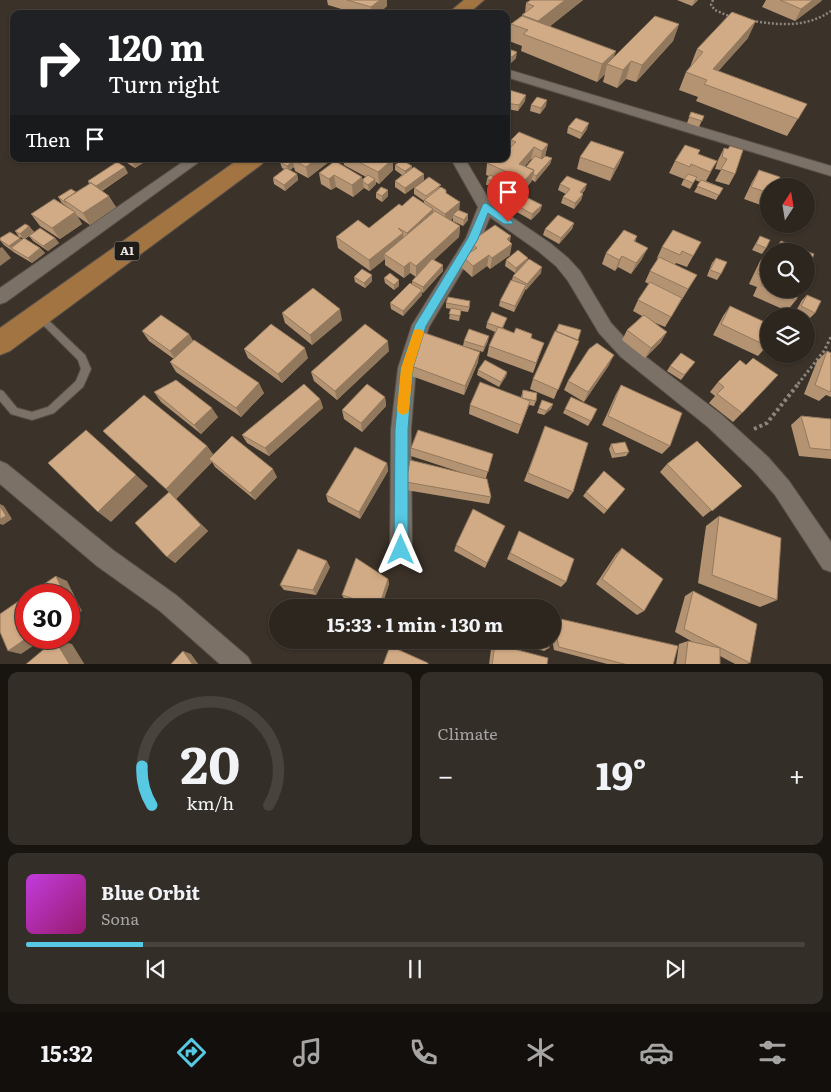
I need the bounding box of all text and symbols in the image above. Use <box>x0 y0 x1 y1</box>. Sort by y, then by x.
text: 120 m <box>108 20 205 72</box>
icon: right <box>25 30 90 95</box>
text: Turn right <box>108 67 220 100</box>
text: Then <box>25 125 71 153</box>
icon: arrive <box>81 125 109 153</box>
pin <box>487 171 529 222</box>
icon: arrive <box>494 178 522 206</box>
north arrow <box>760 178 815 232</box>
map controls <box>760 178 815 363</box>
road number: A1 <box>114 242 140 260</box>
button: search <box>760 243 815 298</box>
button: layers <box>760 308 815 363</box>
position arrow <box>374 523 426 575</box>
speed limit sign: 30 <box>15 584 80 649</box>
text: 15:33 · 1 min · 130 m <box>327 610 503 638</box>
text: Climate <box>438 721 498 745</box>
text: 20 <box>180 723 240 800</box>
text: 19° <box>596 745 647 802</box>
text: − <box>438 753 454 795</box>
text: + <box>789 753 805 795</box>
text: km/h <box>186 789 234 816</box>
text: Blue Orbit <box>101 878 200 906</box>
text: Sona <box>101 906 139 930</box>
icon: previous <box>142 955 170 983</box>
icon: pause <box>401 955 429 983</box>
icon: next <box>661 955 689 983</box>
icon: directions <box>174 1035 209 1070</box>
icon: music <box>290 1035 325 1070</box>
icon: phone <box>406 1035 441 1070</box>
icon: climate <box>523 1035 558 1070</box>
icon: car <box>639 1035 674 1070</box>
icon: filters <box>755 1035 790 1070</box>
text: 15:32 <box>41 1036 93 1069</box>

